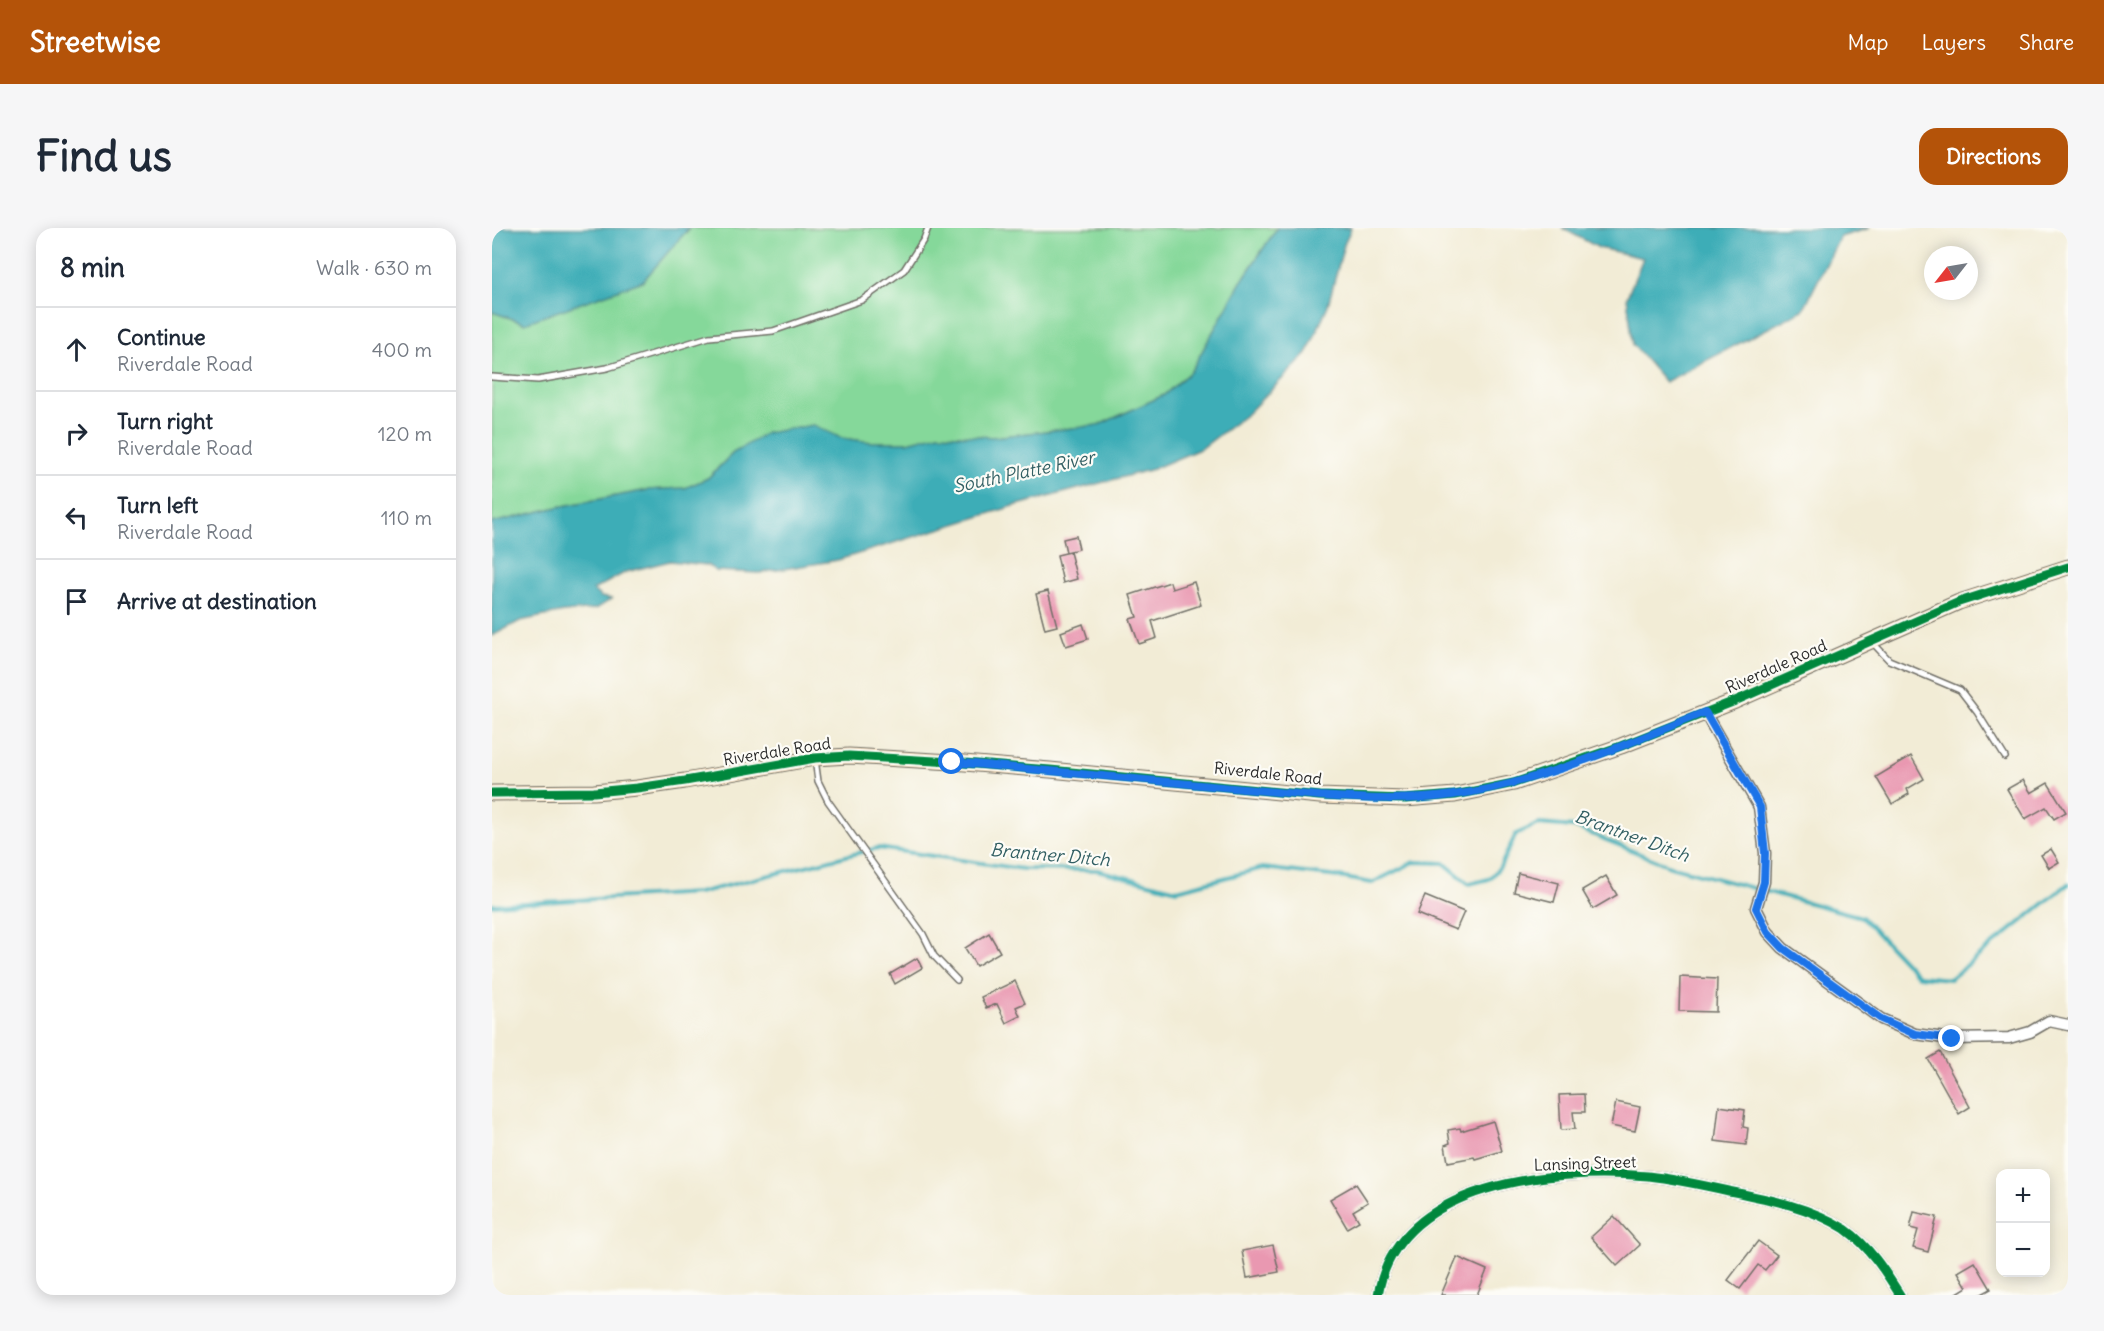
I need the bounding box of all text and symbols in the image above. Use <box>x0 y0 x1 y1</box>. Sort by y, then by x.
text: Streetwise <box>30 24 161 60</box>
text: Map <box>1848 29 1888 56</box>
text: Layers <box>1921 29 1986 56</box>
text: Share <box>2019 29 2074 56</box>
button: Directions <box>1919 128 2068 185</box>
text: Find us <box>36 130 172 182</box>
north arrow <box>1924 246 1978 300</box>
text: 8 min <box>60 251 125 284</box>
text: Walk · 630 m <box>316 255 432 280</box>
text: Continue <box>117 323 206 351</box>
icon: ahead <box>60 333 93 366</box>
text: 400 m <box>372 337 432 362</box>
text: Riverdale Road <box>117 351 253 376</box>
text: Turn right <box>117 407 213 435</box>
icon: right <box>60 417 93 450</box>
text: 120 m <box>378 421 432 446</box>
text: Riverdale Road <box>117 435 253 460</box>
water label: South Platte River <box>951 445 1099 498</box>
text: Turn left <box>117 491 198 519</box>
icon: left <box>60 501 93 534</box>
text: 110 m <box>381 505 432 530</box>
text: Riverdale Road <box>117 519 253 544</box>
icon: arrive <box>60 585 93 618</box>
text: Arrive at destination <box>117 587 317 615</box>
street label: Riverdale Road <box>1722 635 1830 697</box>
street label: Riverdale Road <box>722 733 832 769</box>
route start <box>938 748 964 774</box>
street label: Riverdale Road <box>1213 757 1323 789</box>
water label: Brantner Ditch <box>1572 804 1693 867</box>
water label: Brantner Ditch <box>989 838 1111 871</box>
route end <box>1938 1025 1964 1051</box>
street label: Lansing Street <box>1533 1151 1637 1175</box>
map controls <box>1996 1169 2050 1277</box>
button: + <box>1996 1169 2050 1223</box>
button: − <box>1996 1223 2050 1277</box>

